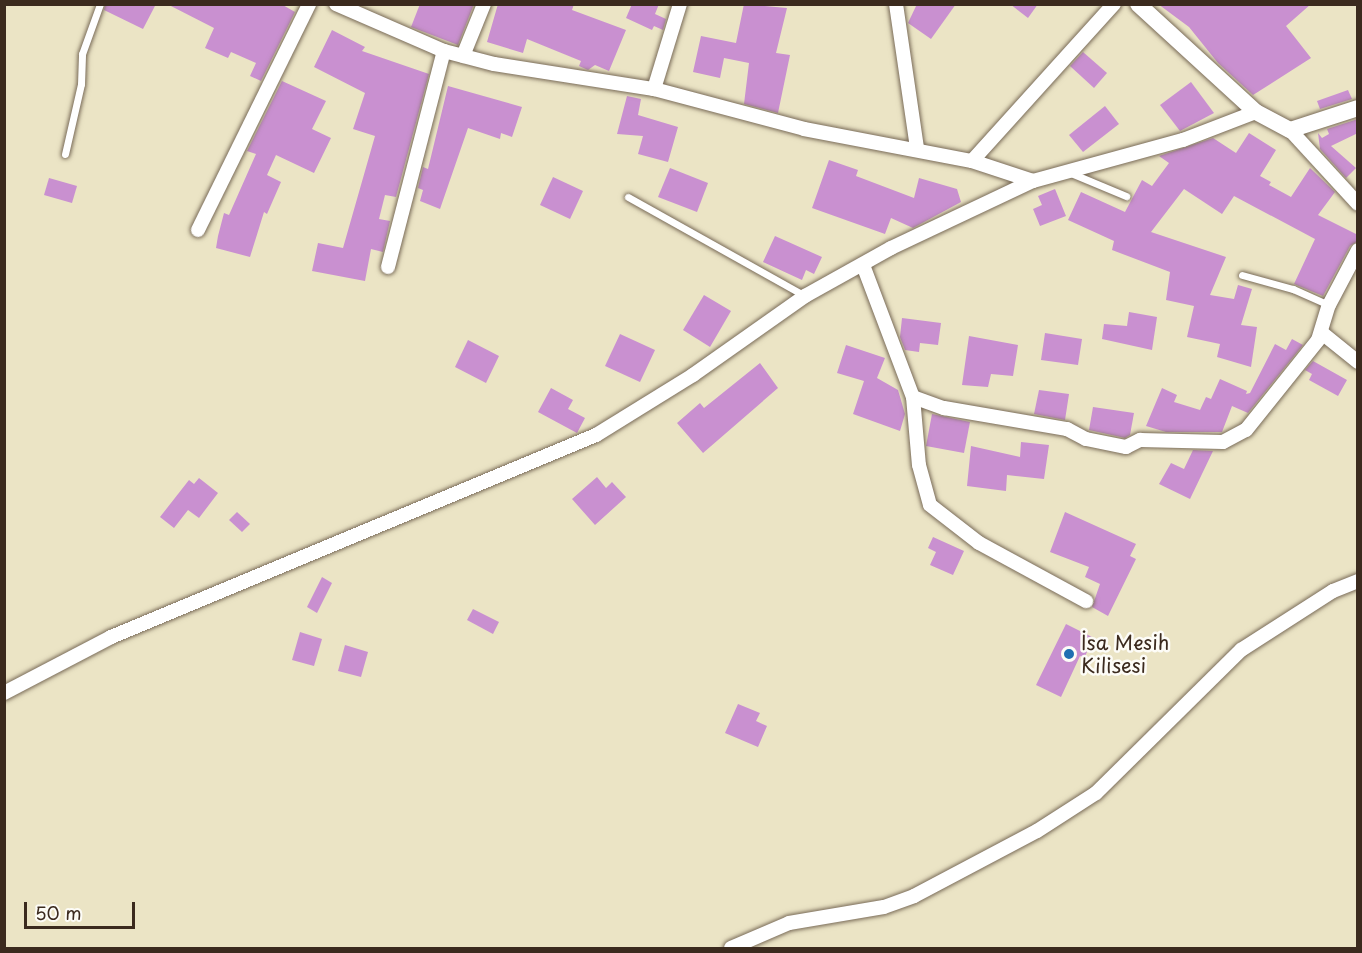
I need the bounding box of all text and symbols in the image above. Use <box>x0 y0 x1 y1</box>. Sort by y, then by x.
place label: İsa Mesih Kilisesi <box>1081 630 1170 677</box>
marker: İsa Mesih Kilisesi <box>1062 647 1076 661</box>
scale bar <box>27 890 138 928</box>
text: 50 m <box>35 899 82 926</box>

